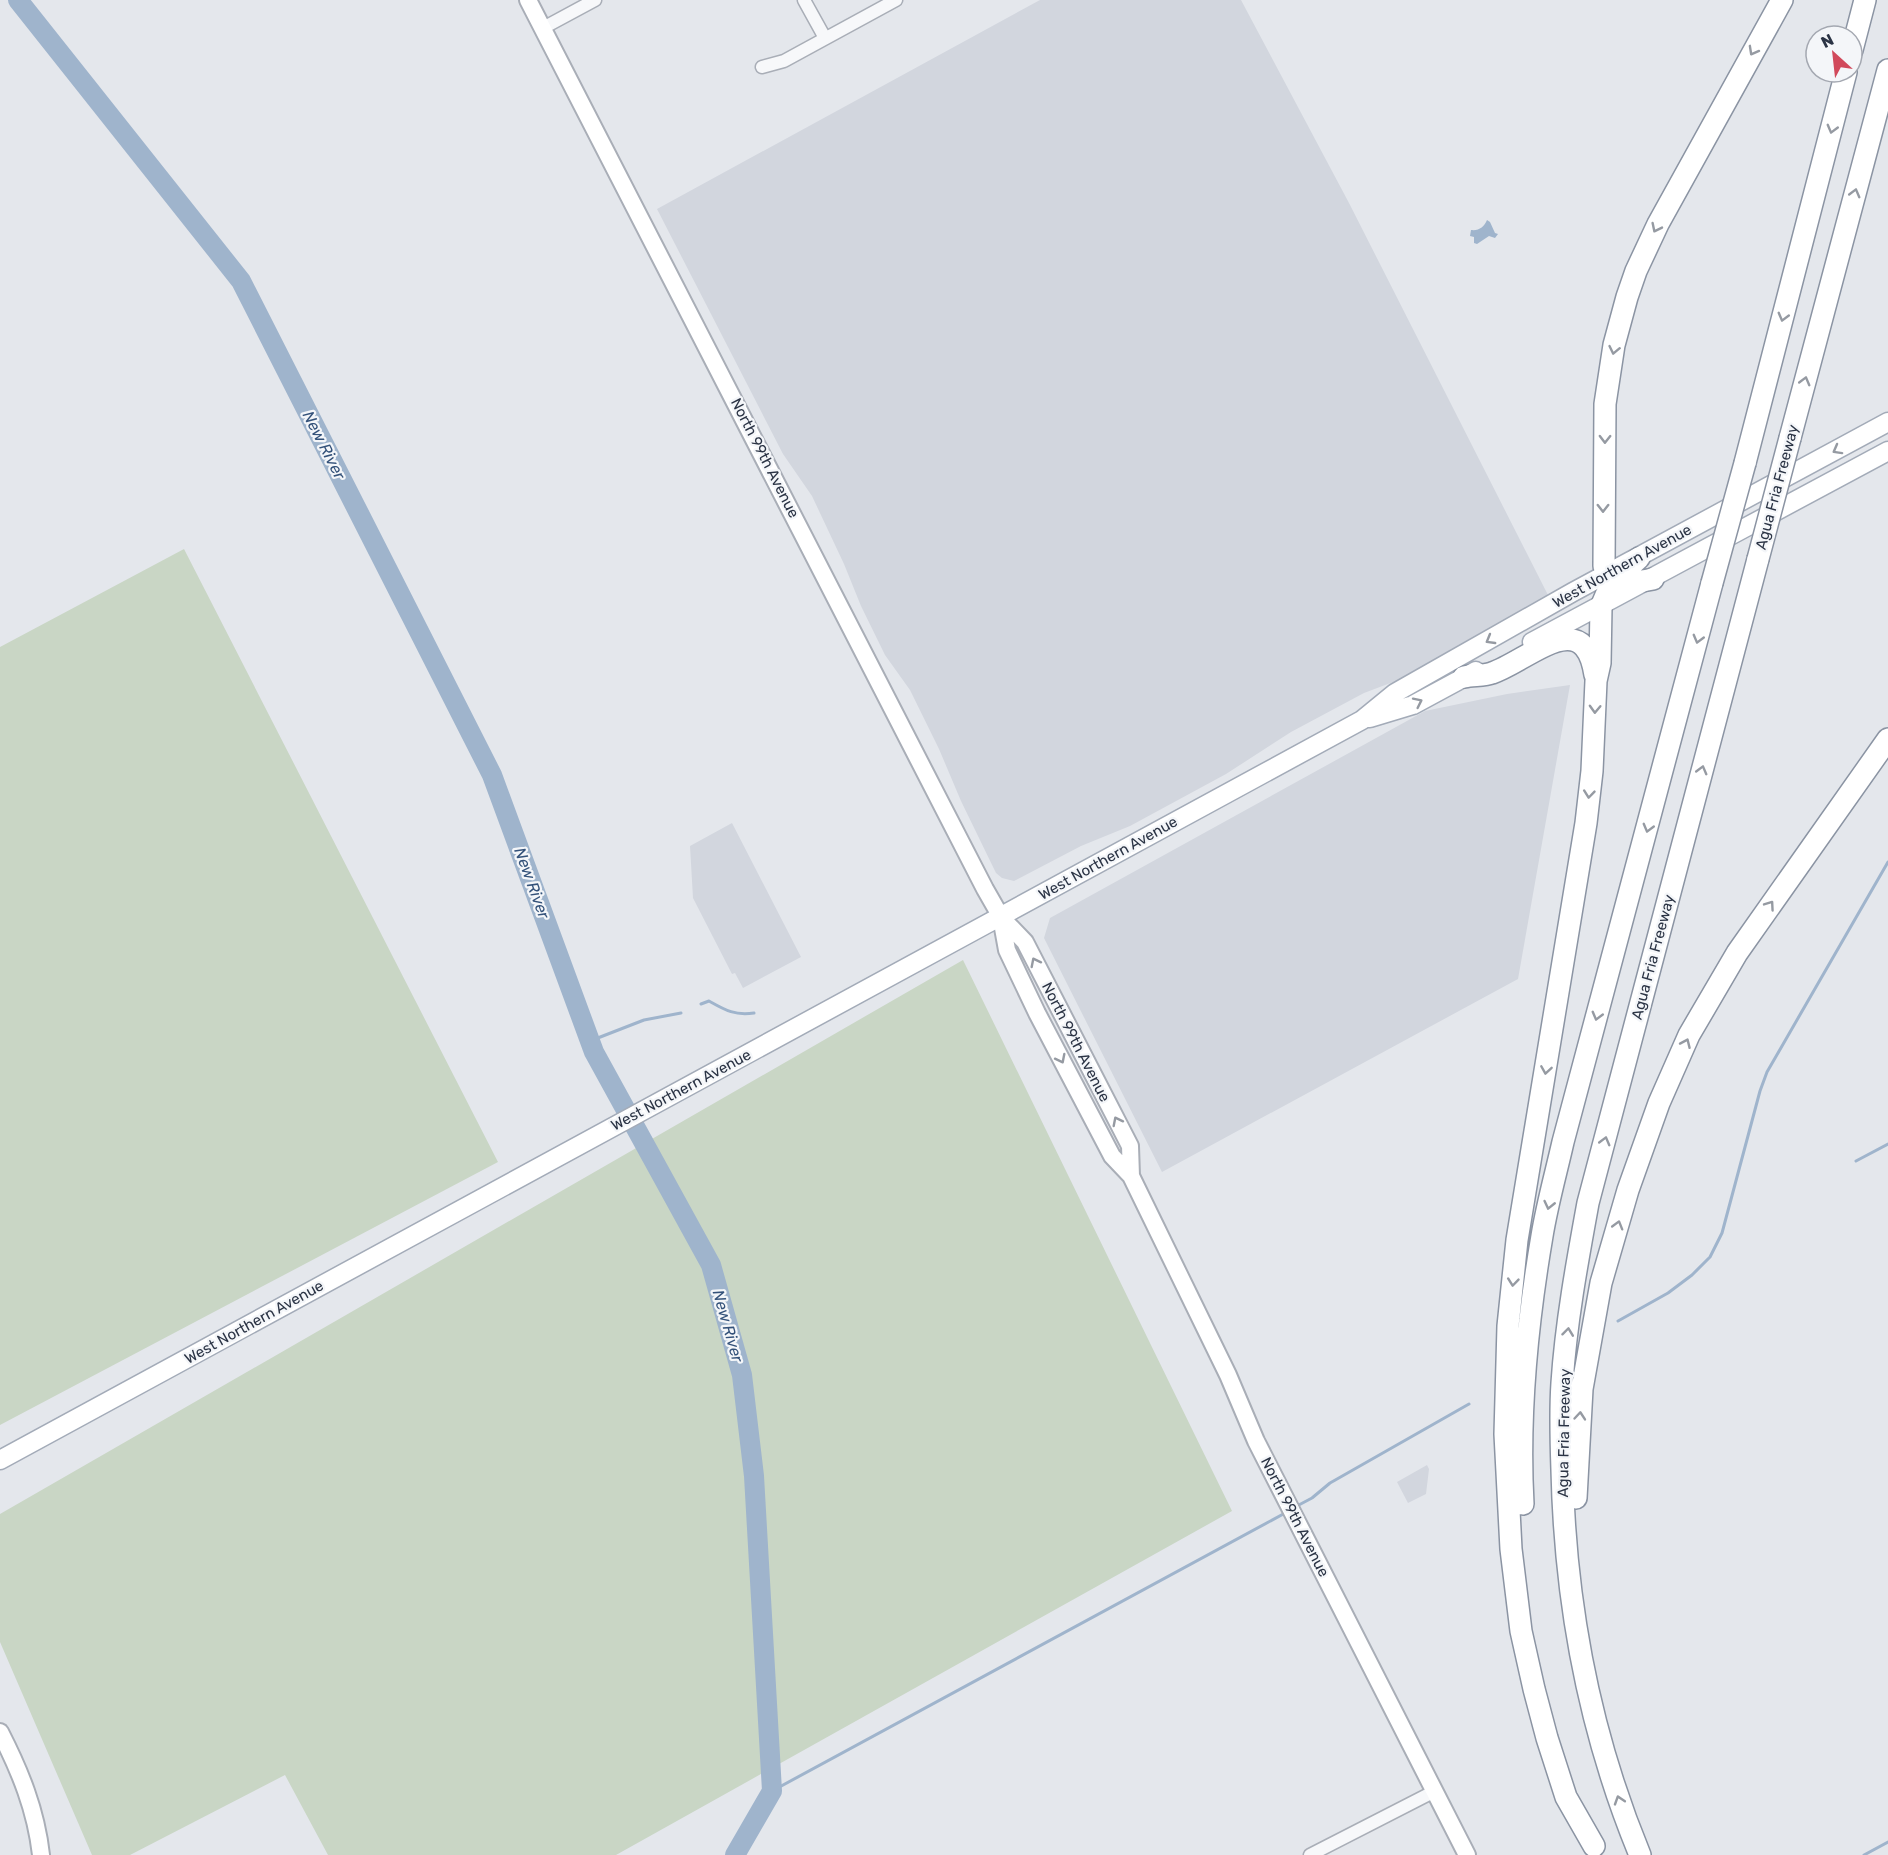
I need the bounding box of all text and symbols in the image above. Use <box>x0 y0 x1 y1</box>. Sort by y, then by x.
north arrow <box>1804 24 1864 84</box>
text: N <box>1818 30 1837 52</box>
one-way arrow <box>1749 45 1760 55</box>
one-way arrow <box>1826 123 1839 133</box>
one-way arrow <box>1848 188 1860 198</box>
one-way arrow <box>1651 222 1663 233</box>
one-way arrow <box>1777 312 1790 322</box>
one-way arrow <box>1608 345 1621 355</box>
one-way arrow <box>1798 376 1810 387</box>
street label: North 99th Avenue <box>727 395 803 521</box>
water label: New River <box>299 408 350 483</box>
street label: Agua Fria Freeway <box>1752 423 1802 551</box>
one-way arrow <box>1598 435 1611 444</box>
one-way arrow <box>1832 443 1843 454</box>
one-way arrow <box>1597 503 1609 512</box>
street label: West Northern Avenue <box>1549 520 1695 612</box>
one-way arrow <box>1485 633 1496 644</box>
one-way arrow <box>1692 634 1705 644</box>
one-way arrow <box>1411 697 1422 709</box>
one-way arrow <box>1588 704 1601 713</box>
one-way arrow <box>1695 765 1707 776</box>
one-way arrow <box>1584 790 1596 799</box>
street label: West Northern Avenue <box>1035 812 1181 904</box>
one-way arrow <box>1642 823 1655 833</box>
water label: New River <box>510 845 554 922</box>
street label: Agua Fria Freeway <box>1628 893 1678 1021</box>
one-way arrow <box>1763 901 1774 912</box>
one-way arrow <box>1031 958 1042 969</box>
street label: North 99th Avenue <box>1038 979 1114 1105</box>
one-way arrow <box>1592 1011 1605 1021</box>
one-way arrow <box>1678 1038 1690 1049</box>
street label: West Northern Avenue <box>608 1045 754 1135</box>
one-way arrow <box>1054 1052 1065 1063</box>
one-way arrow <box>1541 1065 1553 1074</box>
one-way arrow <box>1113 1116 1124 1127</box>
one-way arrow <box>1597 1136 1610 1146</box>
one-way arrow <box>1543 1200 1556 1210</box>
one-way arrow <box>1611 1221 1623 1231</box>
street label: West Northern Avenue <box>181 1276 327 1368</box>
one-way arrow <box>1507 1278 1520 1287</box>
water label: New River <box>709 1288 748 1365</box>
one-way arrow <box>1561 1328 1573 1337</box>
street label: Agua Fria Freeway <box>1554 1369 1574 1497</box>
one-way arrow <box>1573 1412 1586 1421</box>
street label: North 99th Avenue <box>1257 1454 1333 1580</box>
one-way arrow <box>1614 1795 1626 1806</box>

